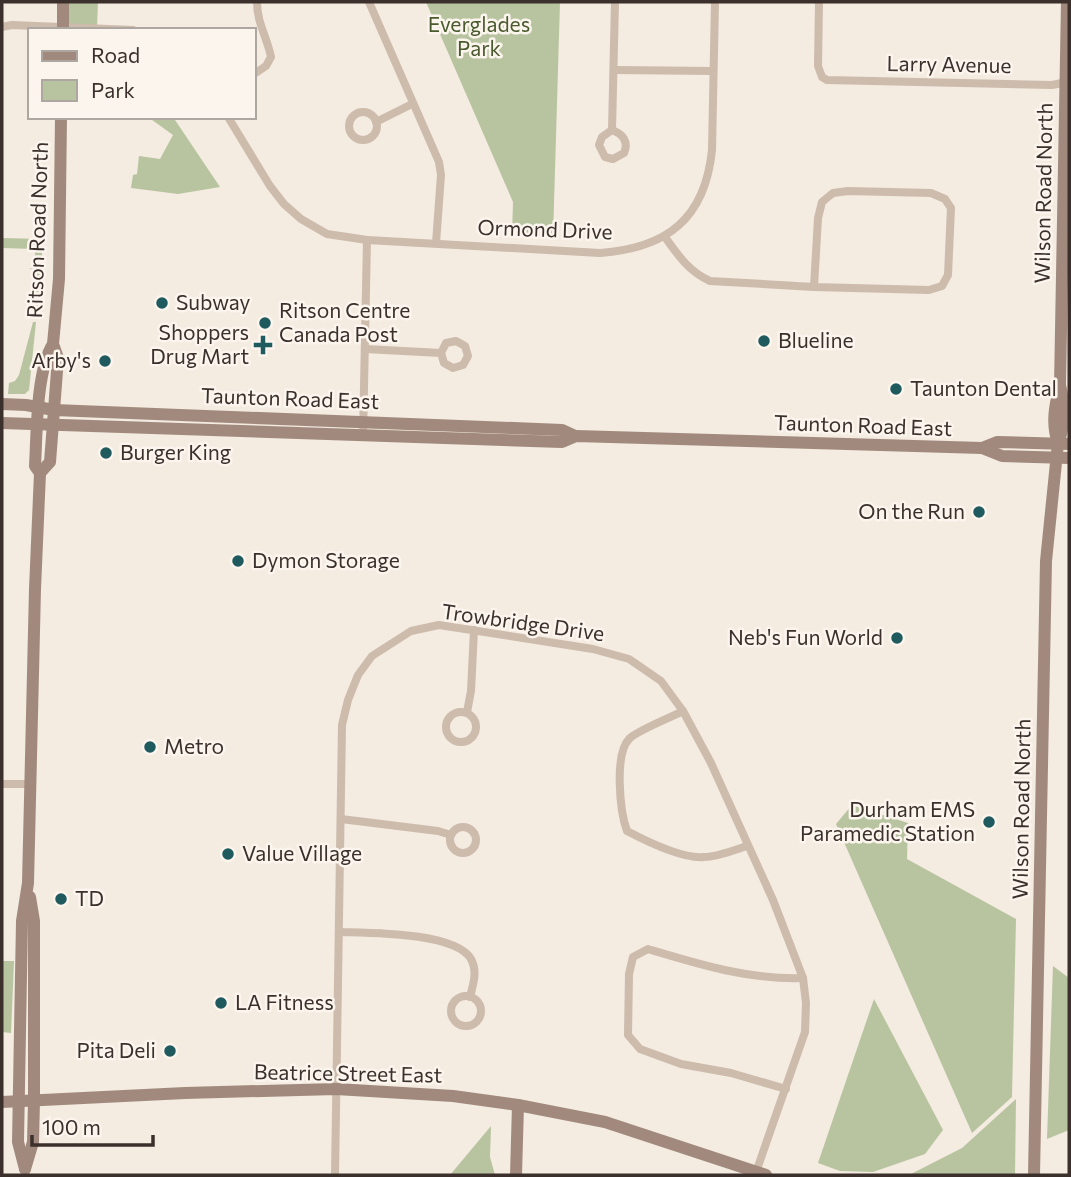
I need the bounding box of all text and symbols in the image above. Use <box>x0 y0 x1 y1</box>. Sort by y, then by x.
park label: Everglades Park <box>428 11 530 60</box>
legend <box>28 28 256 119</box>
text: Road <box>91 42 140 67</box>
street label: Larry Avenue <box>886 50 1012 77</box>
text: Park <box>91 77 135 102</box>
street label: Wilson Road North <box>1028 102 1057 284</box>
street label: Ritson Road North <box>21 141 52 319</box>
street label: Ormond Drive <box>477 214 613 243</box>
place label: Subway <box>176 289 251 314</box>
marker: Subway <box>154 295 170 311</box>
place label: Ritson Centre Canada Post <box>279 297 410 346</box>
marker: Ritson Centre Canada Post <box>257 315 273 331</box>
place label: Shoppers Drug Mart <box>150 319 249 368</box>
place label: Blueline <box>778 327 854 352</box>
marker: Blueline <box>756 333 772 349</box>
marker: Shoppers Drug Mart <box>255 337 271 353</box>
place label: Arby's <box>31 347 91 372</box>
marker: Arby's <box>97 353 113 369</box>
place label: Taunton Dental <box>910 375 1057 400</box>
marker: Taunton Dental <box>888 381 904 397</box>
street label: Taunton Road East <box>201 382 379 413</box>
street label: Taunton Road East <box>774 409 952 440</box>
place label: Burger King <box>120 439 231 464</box>
marker: Burger King <box>98 445 114 461</box>
place label: On the Run <box>858 498 965 523</box>
marker: On the Run <box>971 504 987 520</box>
place label: Dymon Storage <box>252 547 400 572</box>
marker: Dymon Storage <box>230 553 246 569</box>
street label: Trowbridge Drive <box>440 598 606 645</box>
place label: Neb's Fun World <box>728 624 883 649</box>
marker: Neb's Fun World <box>889 630 905 646</box>
street label: Wilson Road North <box>1006 718 1035 900</box>
place label: Metro <box>164 733 224 758</box>
marker: Metro <box>142 739 158 755</box>
place label: Durham EMS Paramedic Station <box>800 796 975 845</box>
marker: Durham EMS Paramedic Station <box>981 814 997 830</box>
place label: Value Village <box>242 840 362 865</box>
marker: Value Village <box>220 846 236 862</box>
place label: TD <box>75 885 104 910</box>
marker: TD <box>53 891 69 907</box>
place label: LA Fitness <box>235 989 334 1014</box>
marker: LA Fitness <box>213 995 229 1011</box>
place label: Pita Deli <box>77 1037 156 1062</box>
marker: Pita Deli <box>162 1043 178 1059</box>
street label: Beatrice Street East <box>254 1058 442 1087</box>
scale bar <box>32 1104 152 1148</box>
text: 100 m <box>42 1114 101 1139</box>

